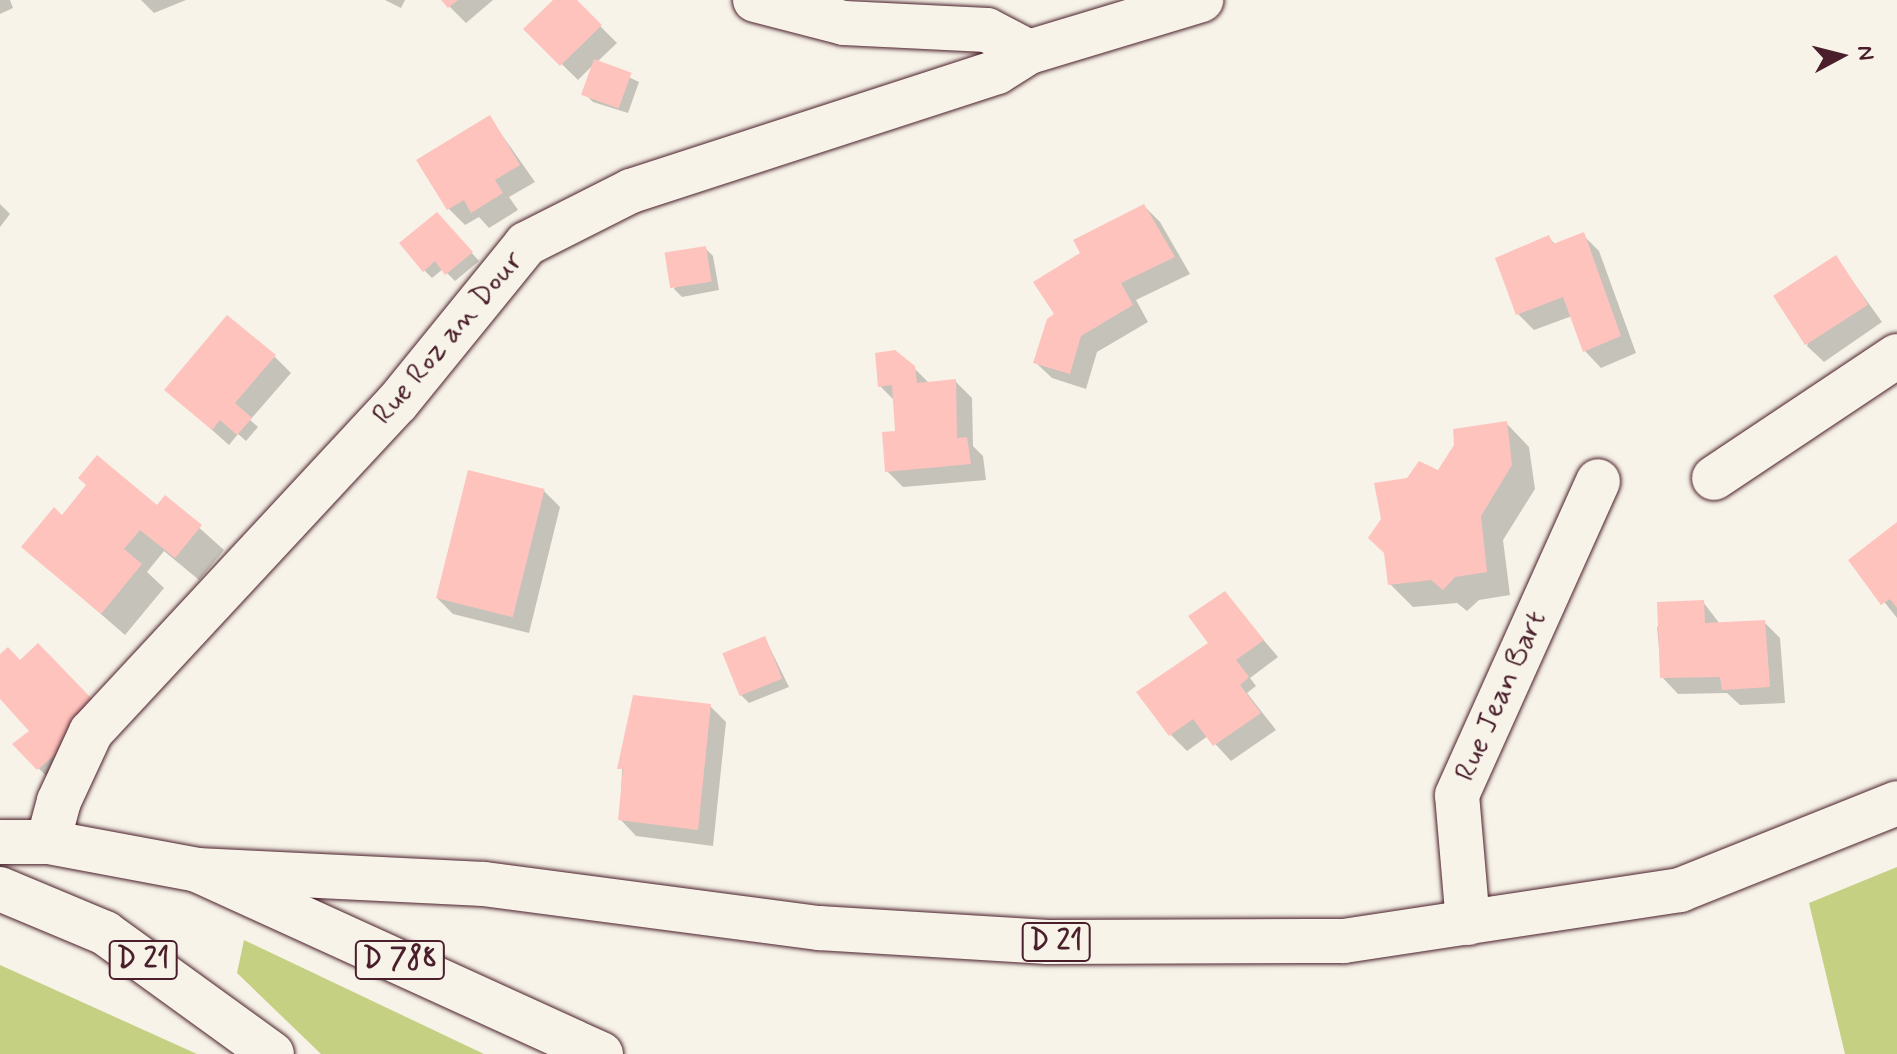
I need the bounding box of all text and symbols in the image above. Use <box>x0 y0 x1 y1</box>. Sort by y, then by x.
north arrow <box>1801 16 1881 96</box>
text: N <box>1850 44 1880 62</box>
street label: Rue Roz an Dour <box>369 249 527 427</box>
street label: Rue Jean Bart <box>1447 604 1555 788</box>
road number: D 21 <box>1020 918 1092 966</box>
road number: D 21 <box>107 936 179 984</box>
road number: D 788 <box>354 936 446 984</box>

